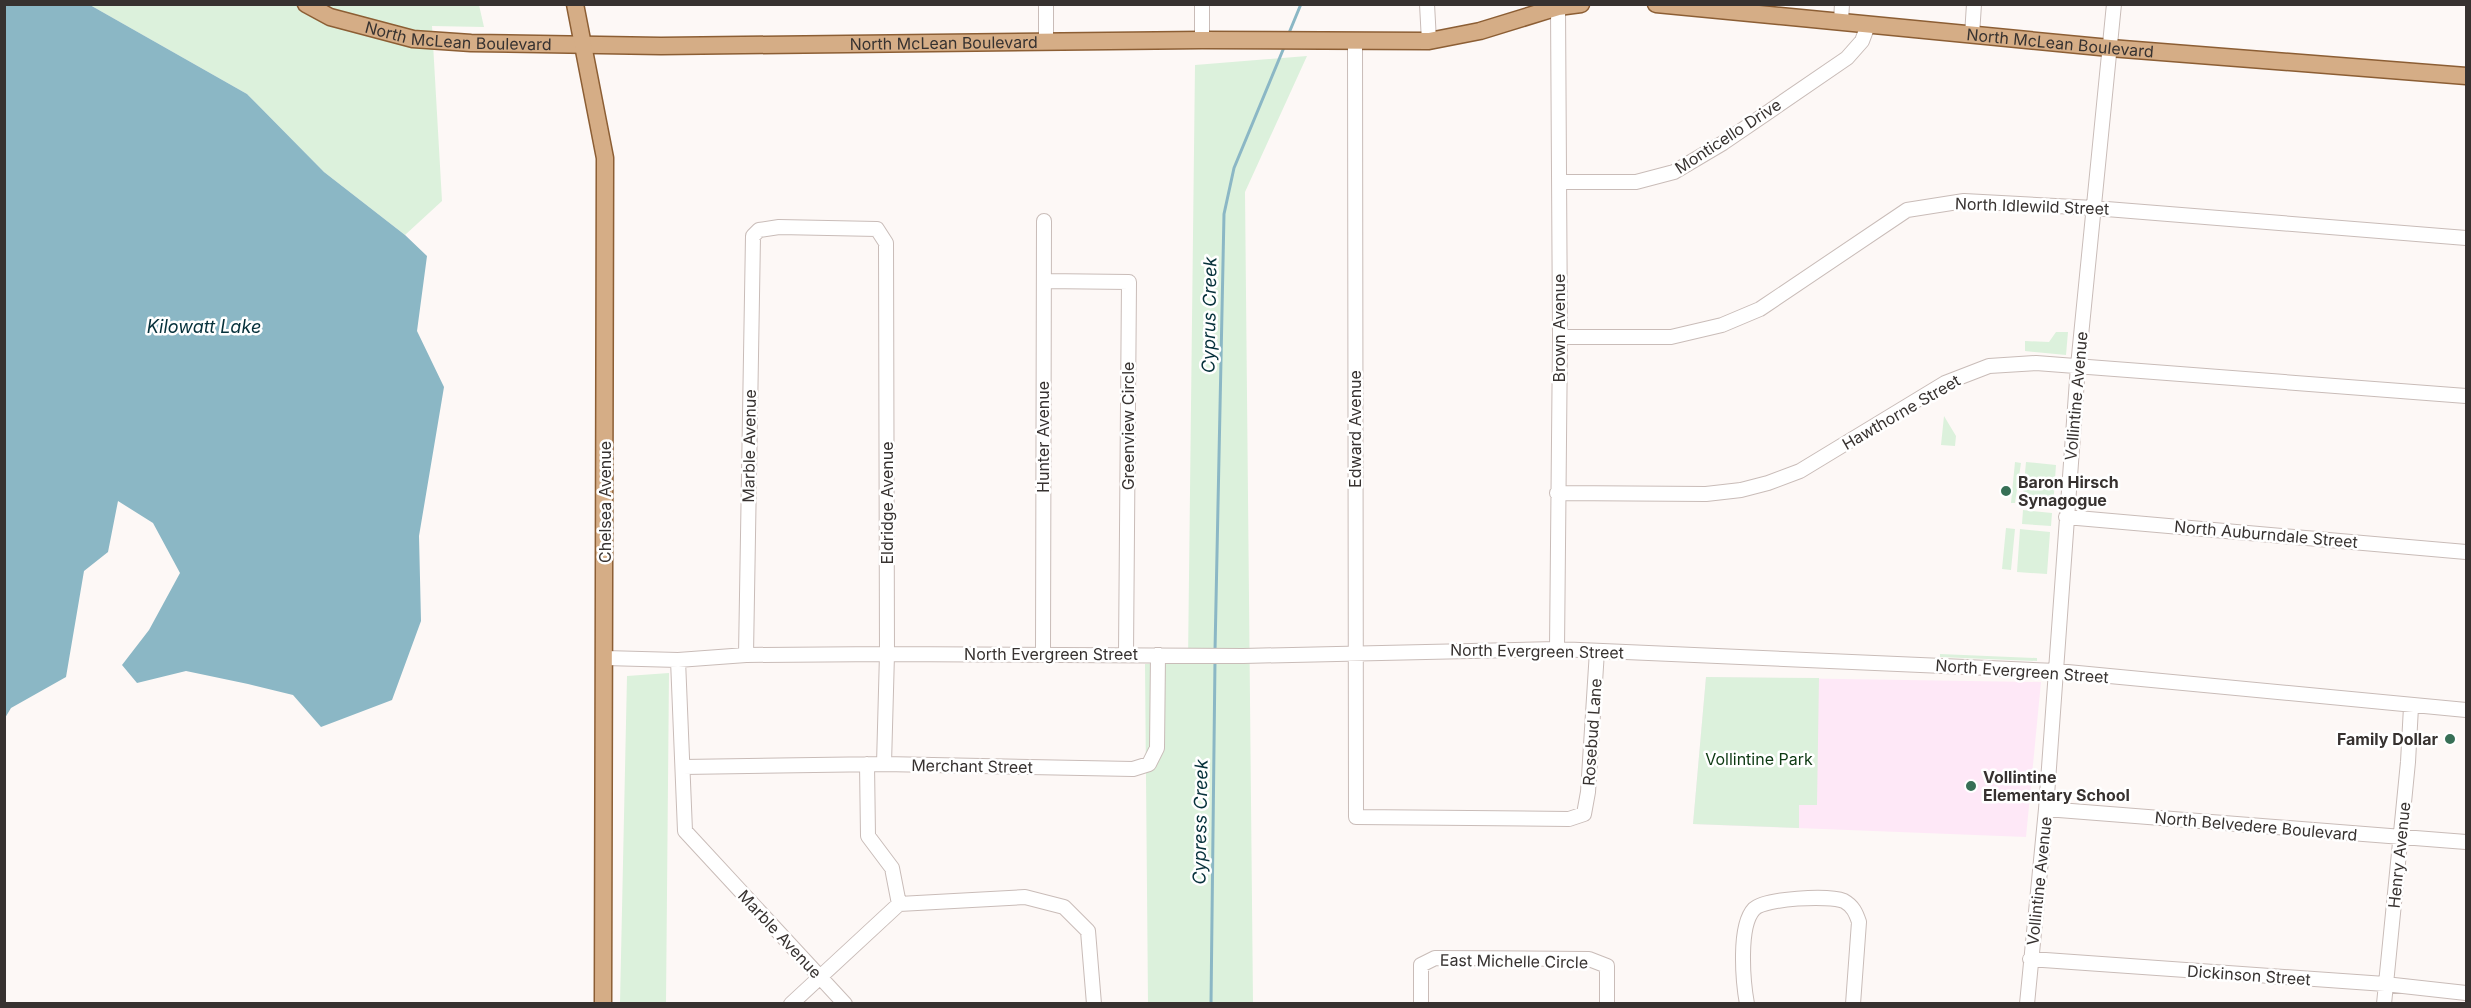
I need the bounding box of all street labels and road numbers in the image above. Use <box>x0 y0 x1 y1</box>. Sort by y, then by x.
street label: North McLean Boulevard <box>363 17 552 54</box>
street label: North McLean Boulevard <box>1966 24 2155 61</box>
street label: North McLean Boulevard <box>850 32 1038 54</box>
street label: Monticello Drive <box>1671 94 1785 178</box>
street label: North Idlewild Street <box>1954 193 2110 219</box>
street label: Brown Avenue <box>1549 274 1569 382</box>
street label: Vollintine Avenue <box>2060 331 2092 461</box>
street label: Greenview Circle <box>1118 362 1138 490</box>
street label: Edward Avenue <box>1345 370 1365 488</box>
street label: Hawthorne Street <box>1838 370 1964 454</box>
street label: Hunter Avenue <box>1033 381 1053 493</box>
street label: Marble Avenue <box>738 389 760 503</box>
street label: Chelsea Avenue <box>595 441 615 563</box>
street label: Eldridge Avenue <box>877 441 897 565</box>
street label: North Auburndale Street <box>2173 516 2359 552</box>
street label: North Evergreen Street <box>1450 639 1624 663</box>
street label: North Evergreen Street <box>964 644 1138 664</box>
street label: North Evergreen Street <box>1935 655 2109 687</box>
street label: Rosebud Lane <box>1578 678 1606 786</box>
street label: Merchant Street <box>911 755 1033 777</box>
street label: Henry Avenue <box>2383 801 2415 909</box>
street label: North Belvedere Boulevard <box>2154 807 2358 845</box>
street label: Vollintine Avenue <box>2022 816 2056 946</box>
street label: Marble Avenue <box>734 886 826 982</box>
street label: East Michelle Circle <box>1440 950 1588 972</box>
street label: Dickinson Street <box>2187 961 2311 989</box>

